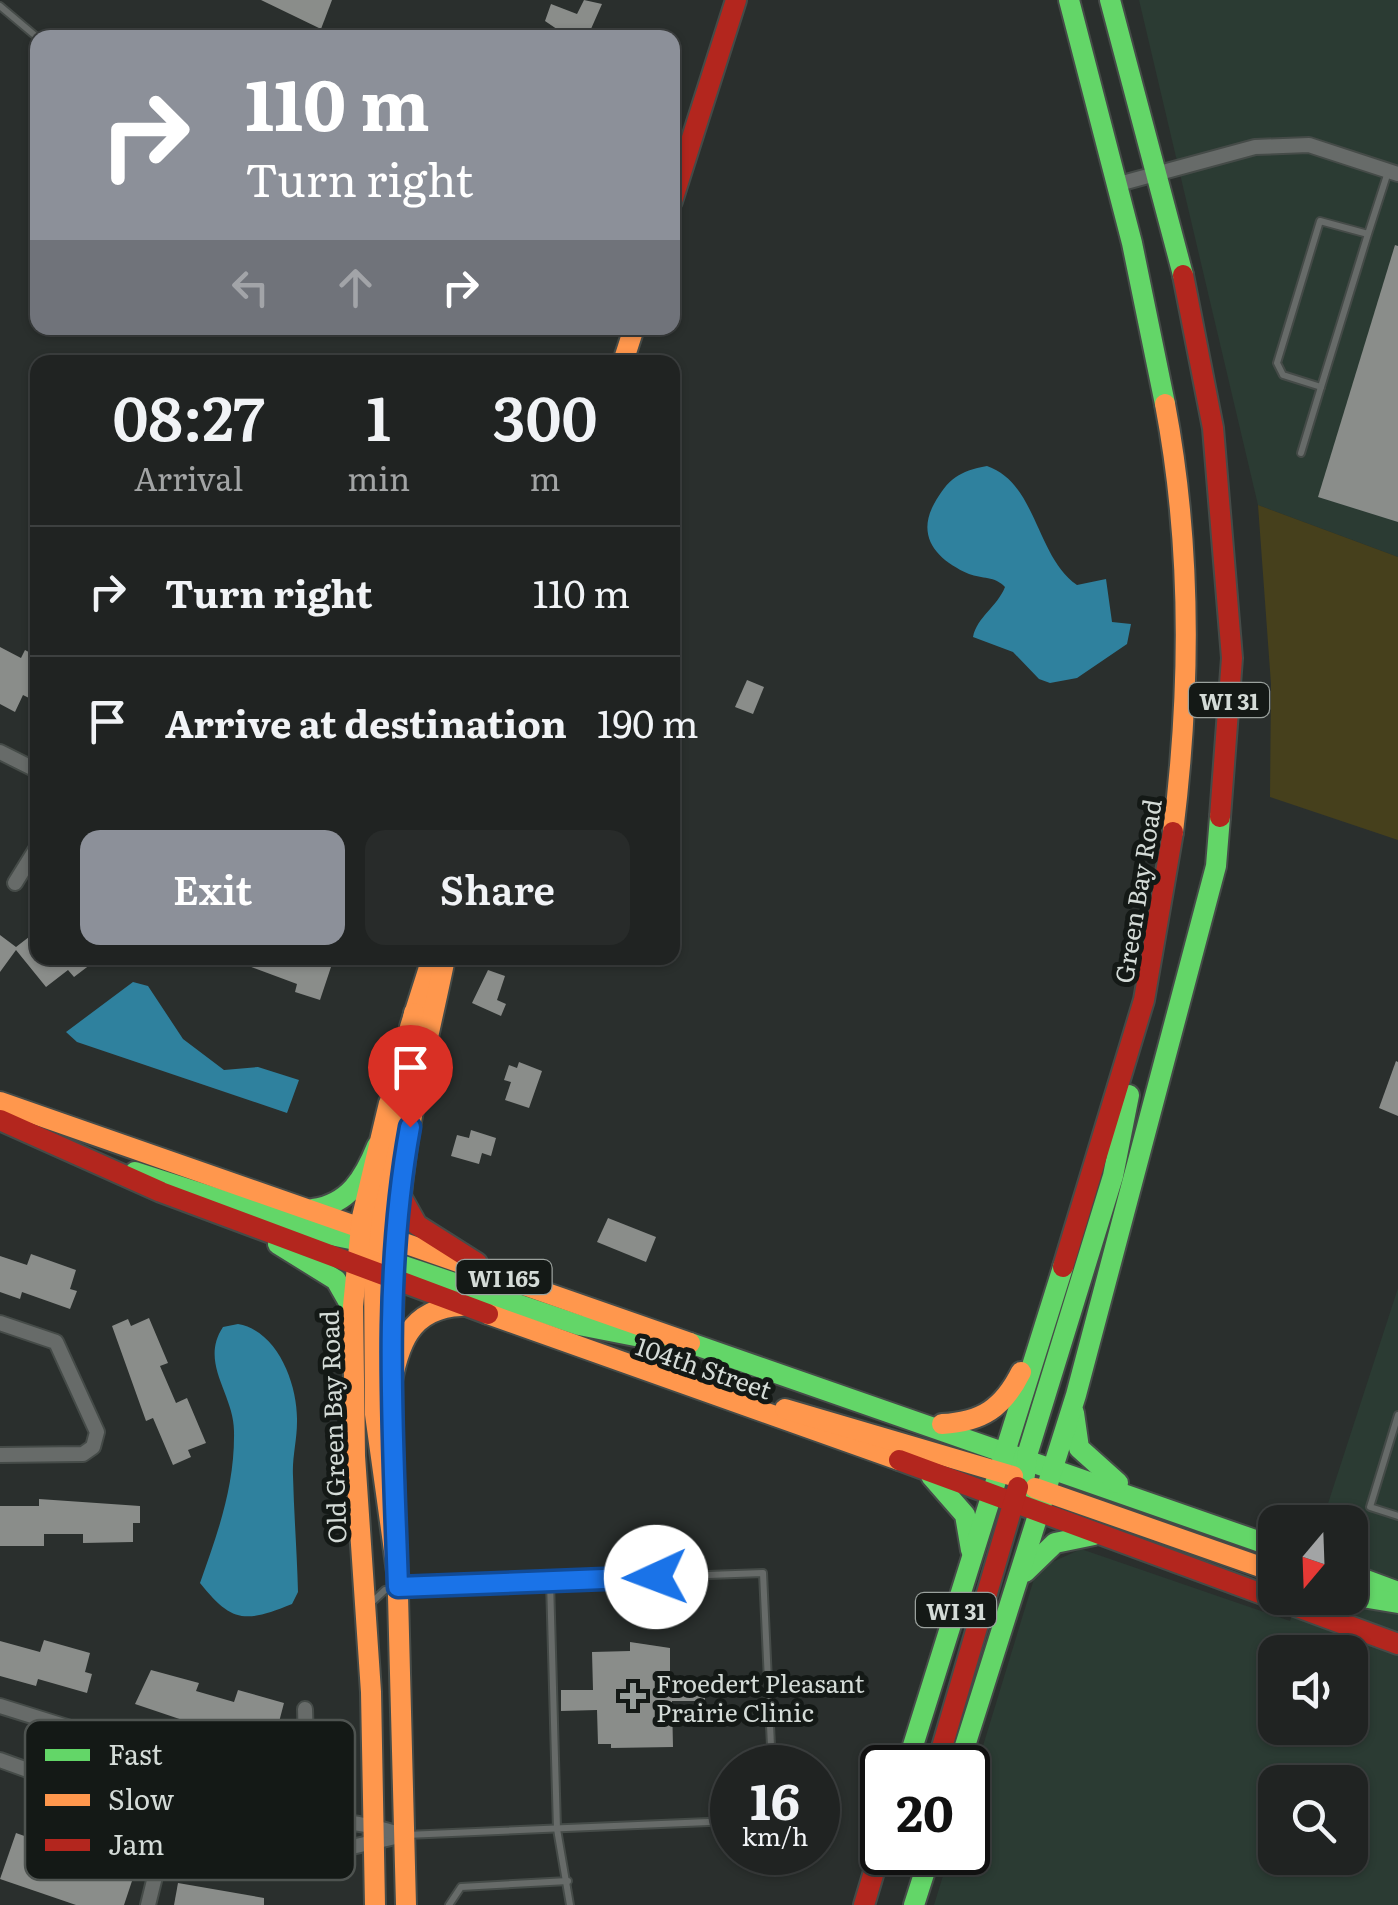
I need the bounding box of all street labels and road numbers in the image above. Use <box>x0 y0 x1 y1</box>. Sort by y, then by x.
road number: WI 31 <box>1189 683 1269 717</box>
street label: Green Bay Road <box>1104 796 1170 986</box>
road number: WI 165 <box>456 1260 552 1294</box>
street label: Old Green Bay Road <box>309 1310 355 1544</box>
street label: 104th Street <box>631 1326 777 1408</box>
road number: WI 31 <box>916 1593 996 1627</box>

